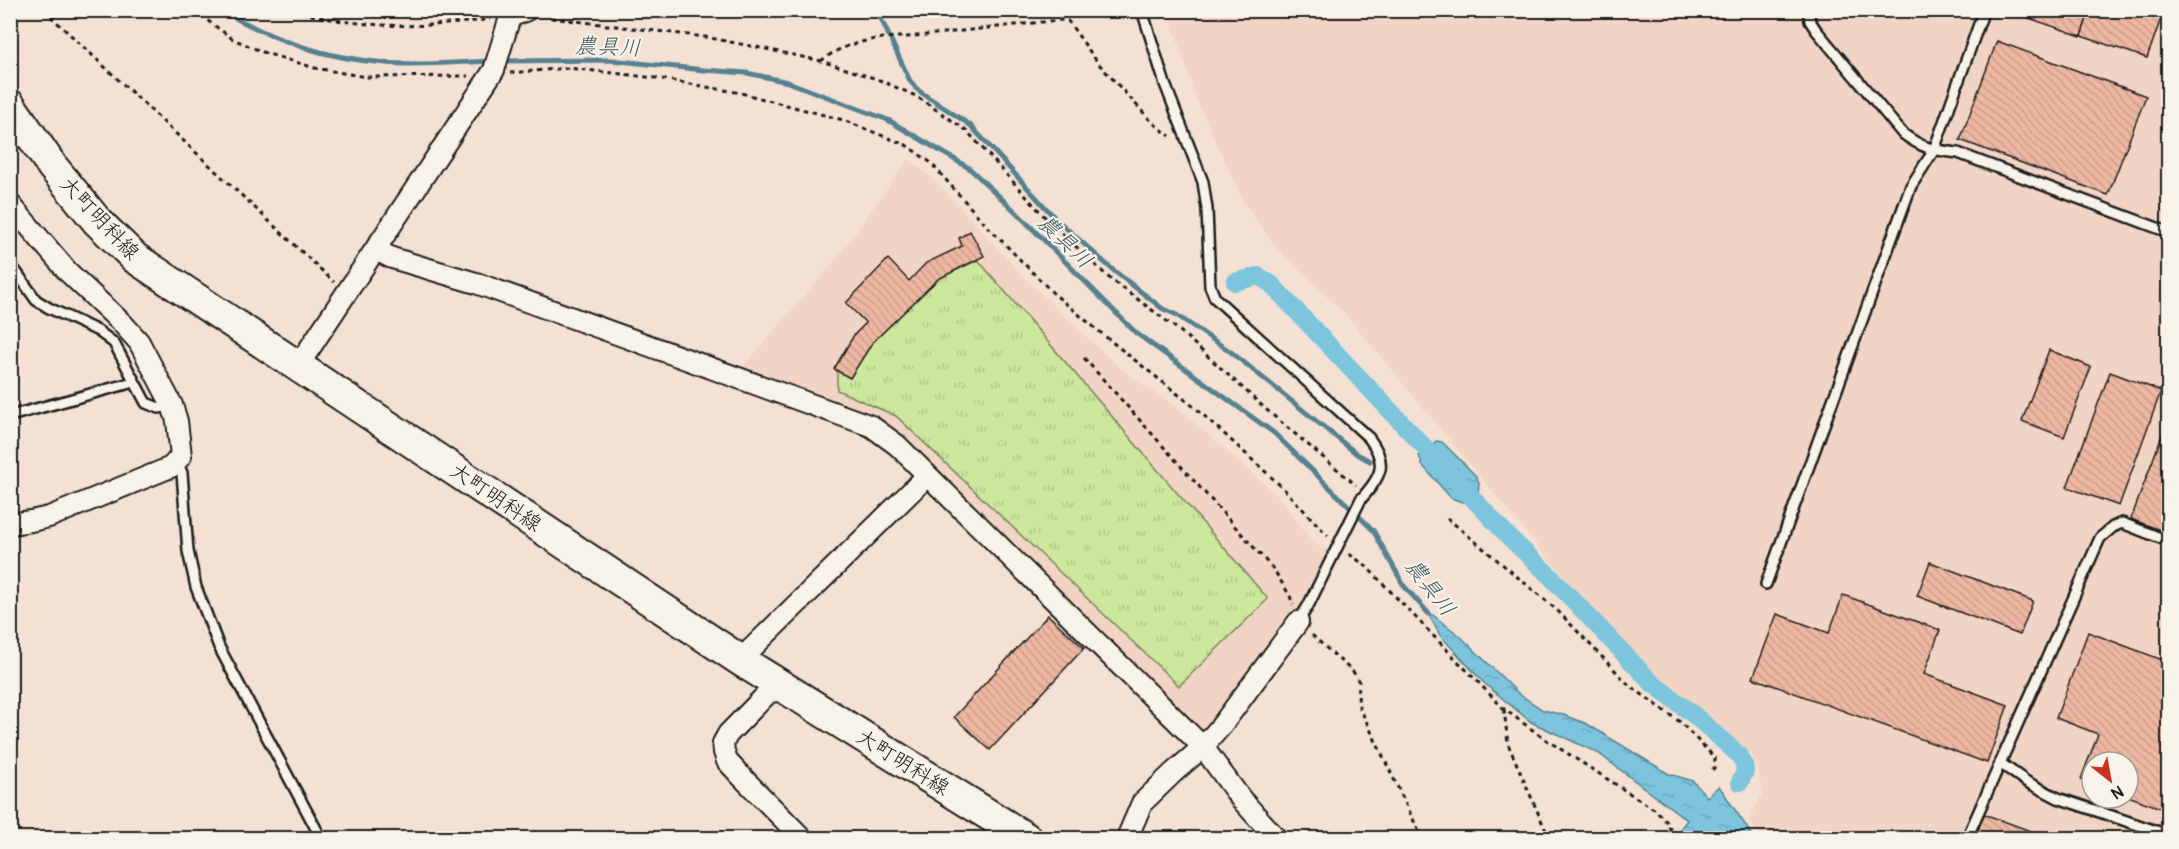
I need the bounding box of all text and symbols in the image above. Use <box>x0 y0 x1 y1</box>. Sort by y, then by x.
water label: 農具川 <box>574 32 641 62</box>
street label: 大町明科線 <box>54 171 145 266</box>
water label: 農具川 <box>1032 209 1099 275</box>
street label: 大町明科線 <box>445 457 547 538</box>
water label: 農具川 <box>1399 553 1462 622</box>
street label: 大町明科線 <box>851 723 954 802</box>
north arrow <box>2080 750 2140 810</box>
text: N <box>2107 781 2127 803</box>

